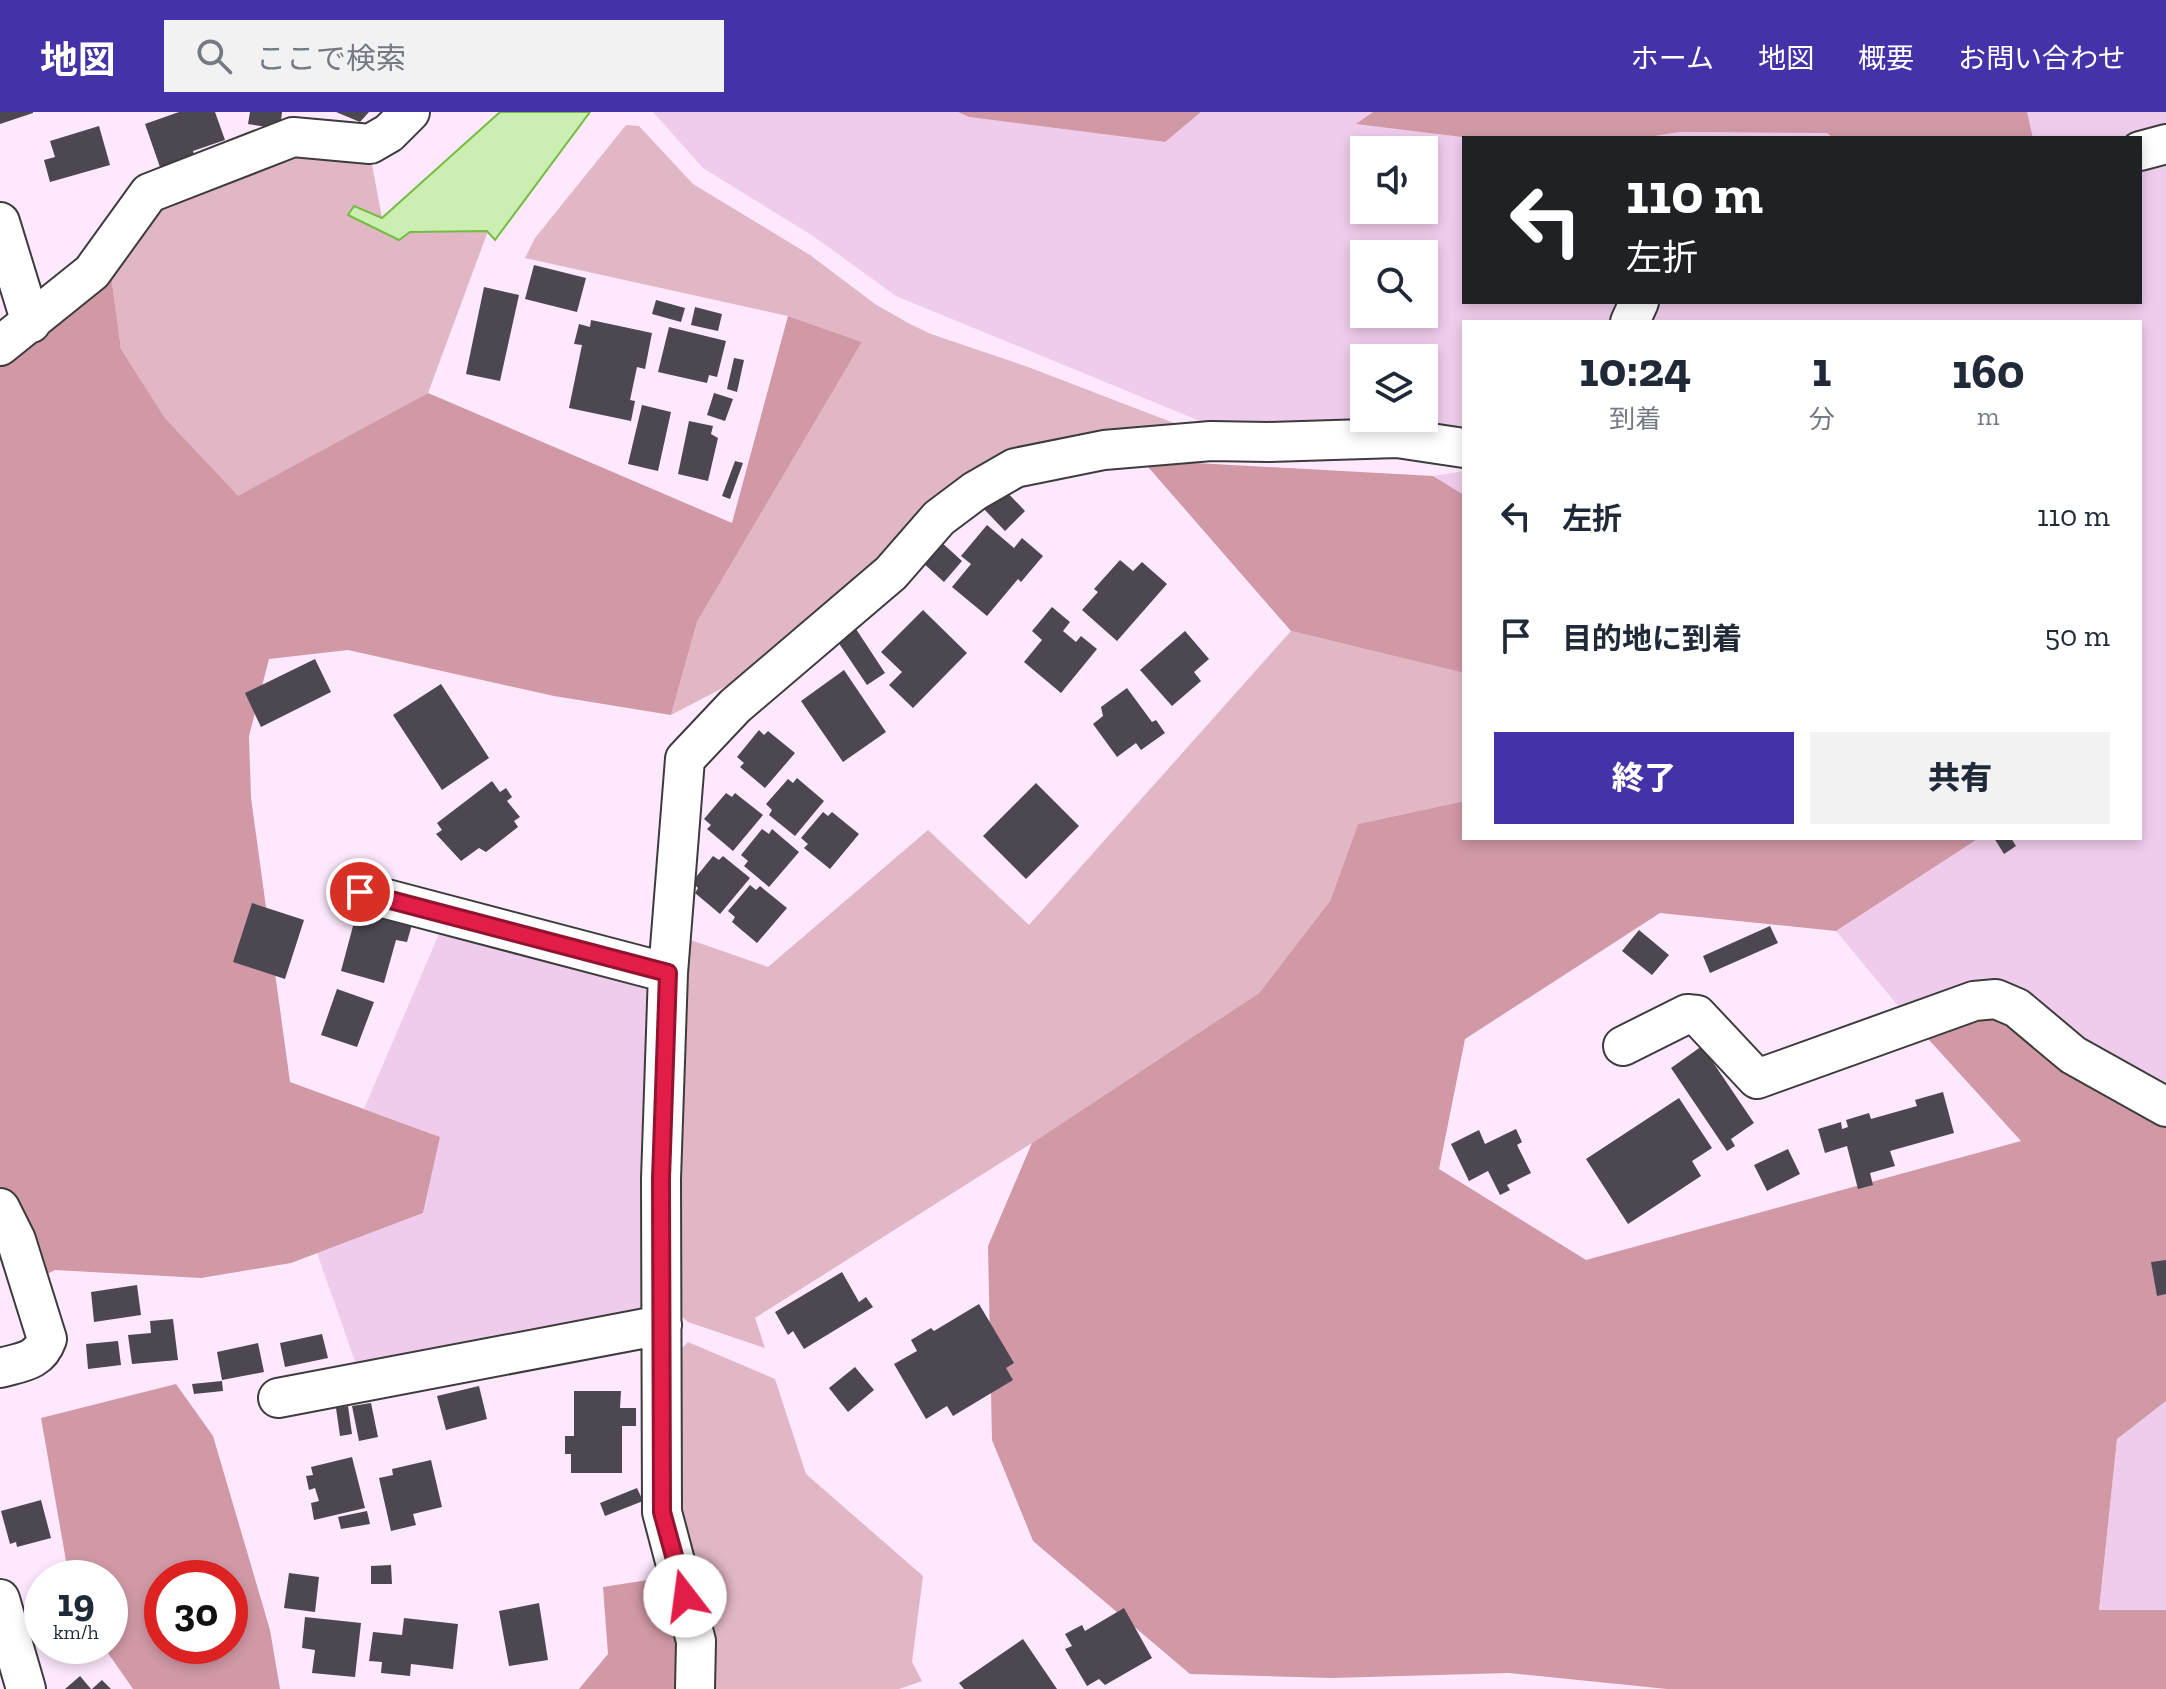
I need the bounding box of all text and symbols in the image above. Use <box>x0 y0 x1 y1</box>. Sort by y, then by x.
search box <box>164 20 724 92</box>
icon: search <box>192 34 236 78</box>
text: 地図 <box>40 37 116 83</box>
text: ここで検索 <box>256 41 406 77</box>
text: ホーム <box>1631 42 1714 75</box>
text: 地図 <box>1758 42 1814 75</box>
text: 概要 <box>1858 42 1914 75</box>
text: お問い合わせ <box>1958 42 2126 75</box>
map controls <box>1350 136 1438 432</box>
button: sound <box>1350 136 1438 224</box>
text: 110 m <box>1626 160 1763 227</box>
icon: left <box>1494 168 1598 272</box>
text: 左折 <box>1626 236 1698 279</box>
button: search <box>1350 240 1438 328</box>
text: 10:24 <box>1579 341 1691 398</box>
text: 1 <box>1812 341 1831 398</box>
text: 160 <box>1952 343 2025 400</box>
button: layers <box>1350 344 1438 432</box>
text: m <box>1977 400 2000 432</box>
text: 到着 <box>1609 403 1661 435</box>
text: 分 <box>1809 403 1835 435</box>
icon: left <box>1494 494 1538 538</box>
text: 110 m <box>2037 498 2110 534</box>
text: 左折 <box>1562 501 1622 537</box>
icon: arrive <box>1494 614 1538 658</box>
text: 50 m <box>2045 618 2110 654</box>
text: 目的地に到着 <box>1562 621 1742 657</box>
button: 終了 <box>1494 732 1794 824</box>
button: 共有 <box>1810 732 2110 824</box>
pin <box>326 858 394 926</box>
icon: arrive <box>338 870 382 914</box>
position arrow <box>643 1554 727 1638</box>
speed limit sign: 30 <box>144 1560 248 1664</box>
text: 19 <box>57 1578 95 1626</box>
text: km/h <box>53 1620 99 1644</box>

